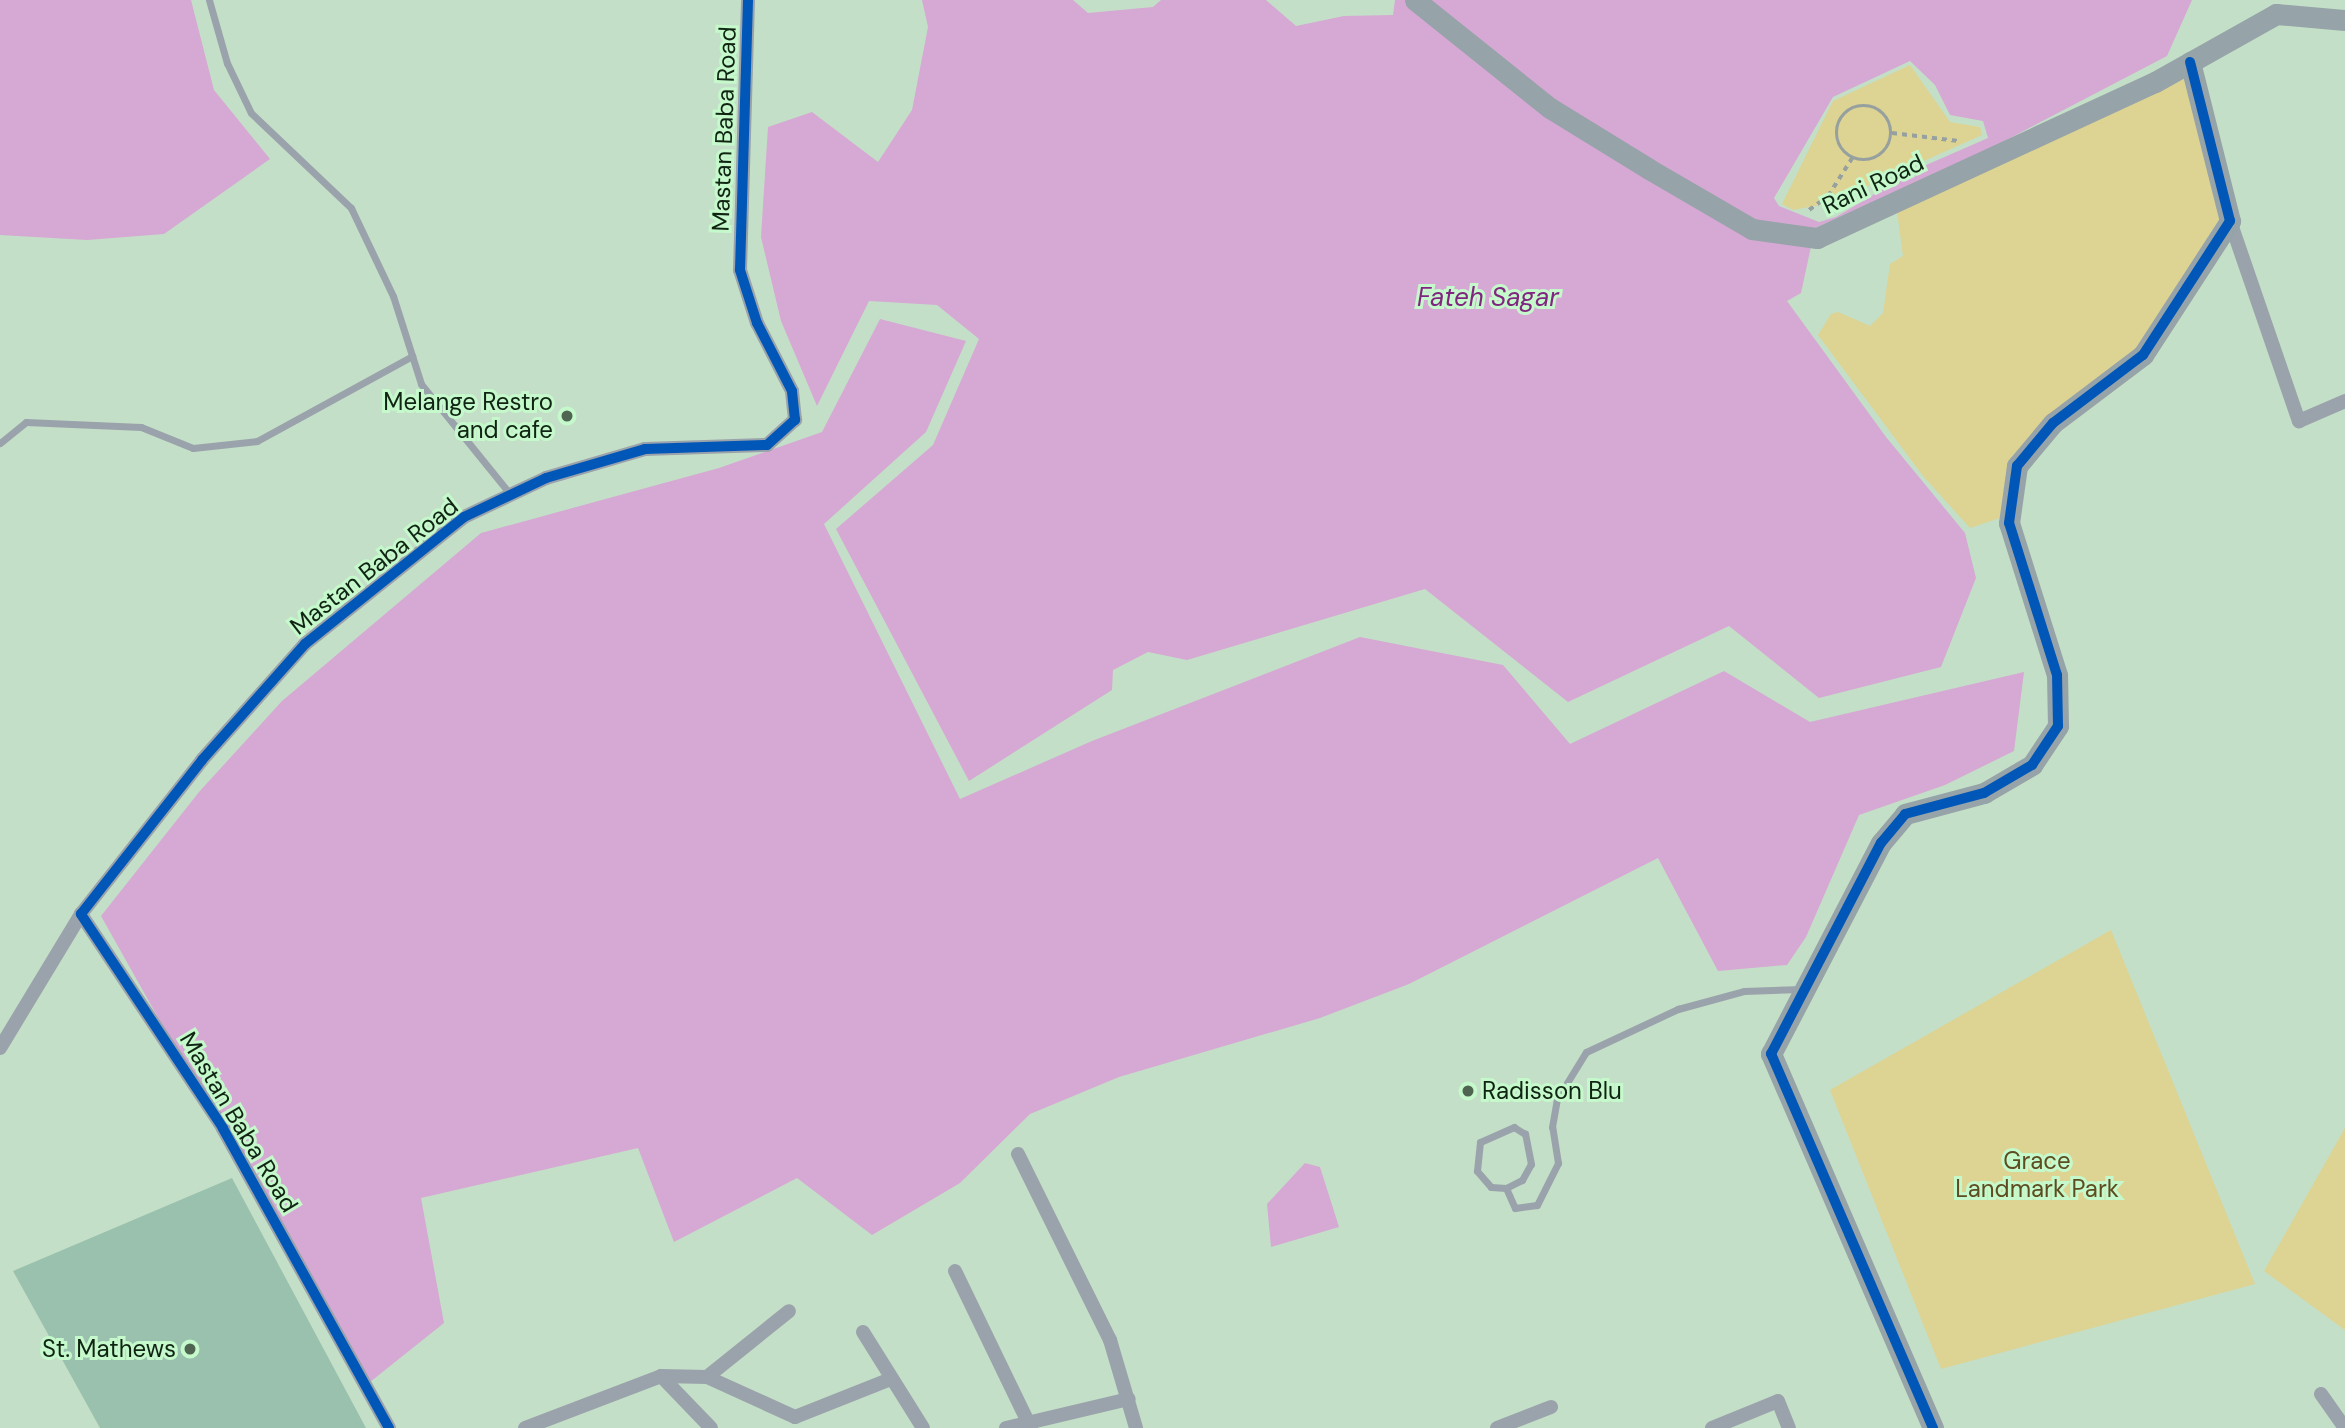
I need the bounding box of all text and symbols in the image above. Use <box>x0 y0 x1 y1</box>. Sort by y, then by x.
street label: Mastan Baba Road <box>706 26 742 232</box>
street label: Rani Road <box>1818 148 1928 220</box>
water label: Fateh Sagar <box>1417 282 1559 314</box>
place label: Melange Restro and cafe <box>383 388 553 444</box>
marker: Melange Restro and cafe <box>559 408 575 424</box>
street label: Mastan Baba Road <box>284 491 464 641</box>
street label: Mastan Baba Road <box>174 1027 304 1217</box>
place label: Radisson Blu <box>1482 1077 1622 1105</box>
marker: Radisson Blu <box>1460 1083 1476 1099</box>
park label: Grace Landmark Park <box>1955 1147 2119 1203</box>
place label: St. Mathews <box>42 1335 176 1363</box>
marker: St. Mathews <box>182 1341 198 1357</box>

